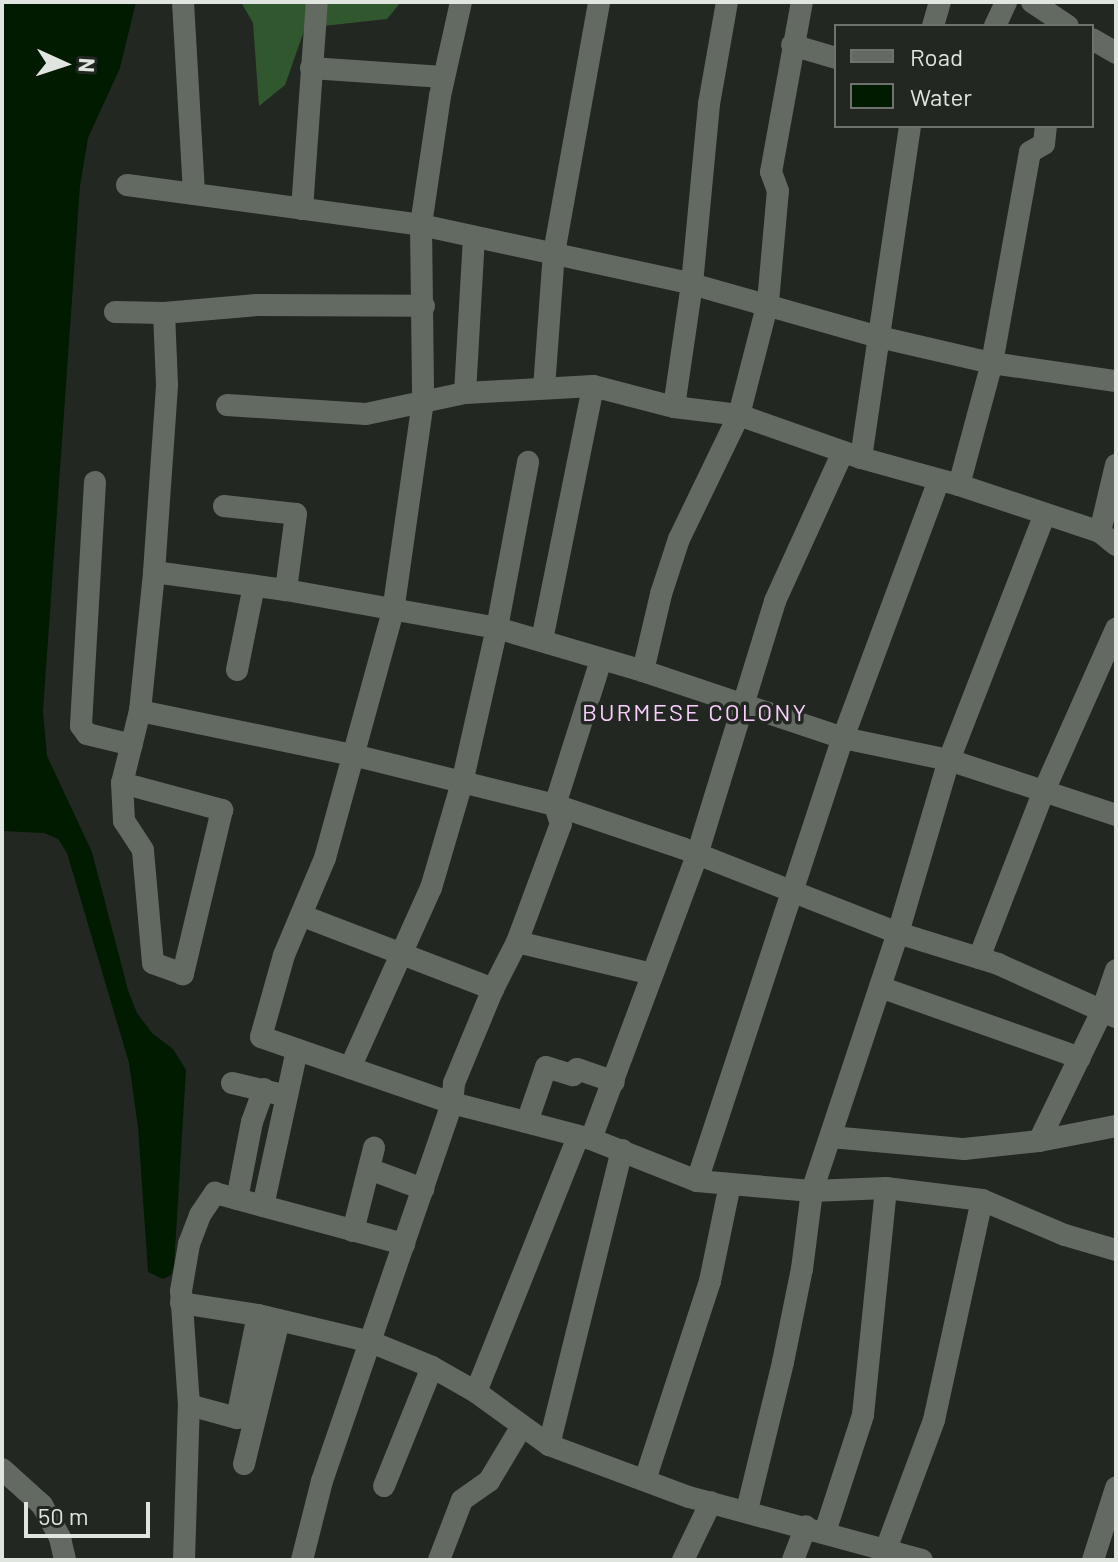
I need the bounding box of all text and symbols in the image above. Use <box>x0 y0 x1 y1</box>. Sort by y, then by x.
north arrow <box>24 24 104 104</box>
legend <box>834 24 1094 128</box>
text: Road <box>910 42 963 71</box>
text: N <box>75 57 101 73</box>
text: Water <box>910 82 972 111</box>
district label: BURMESE COLONY <box>582 698 808 726</box>
scale bar <box>28 1486 154 1536</box>
text: 50 m <box>38 1501 89 1530</box>

